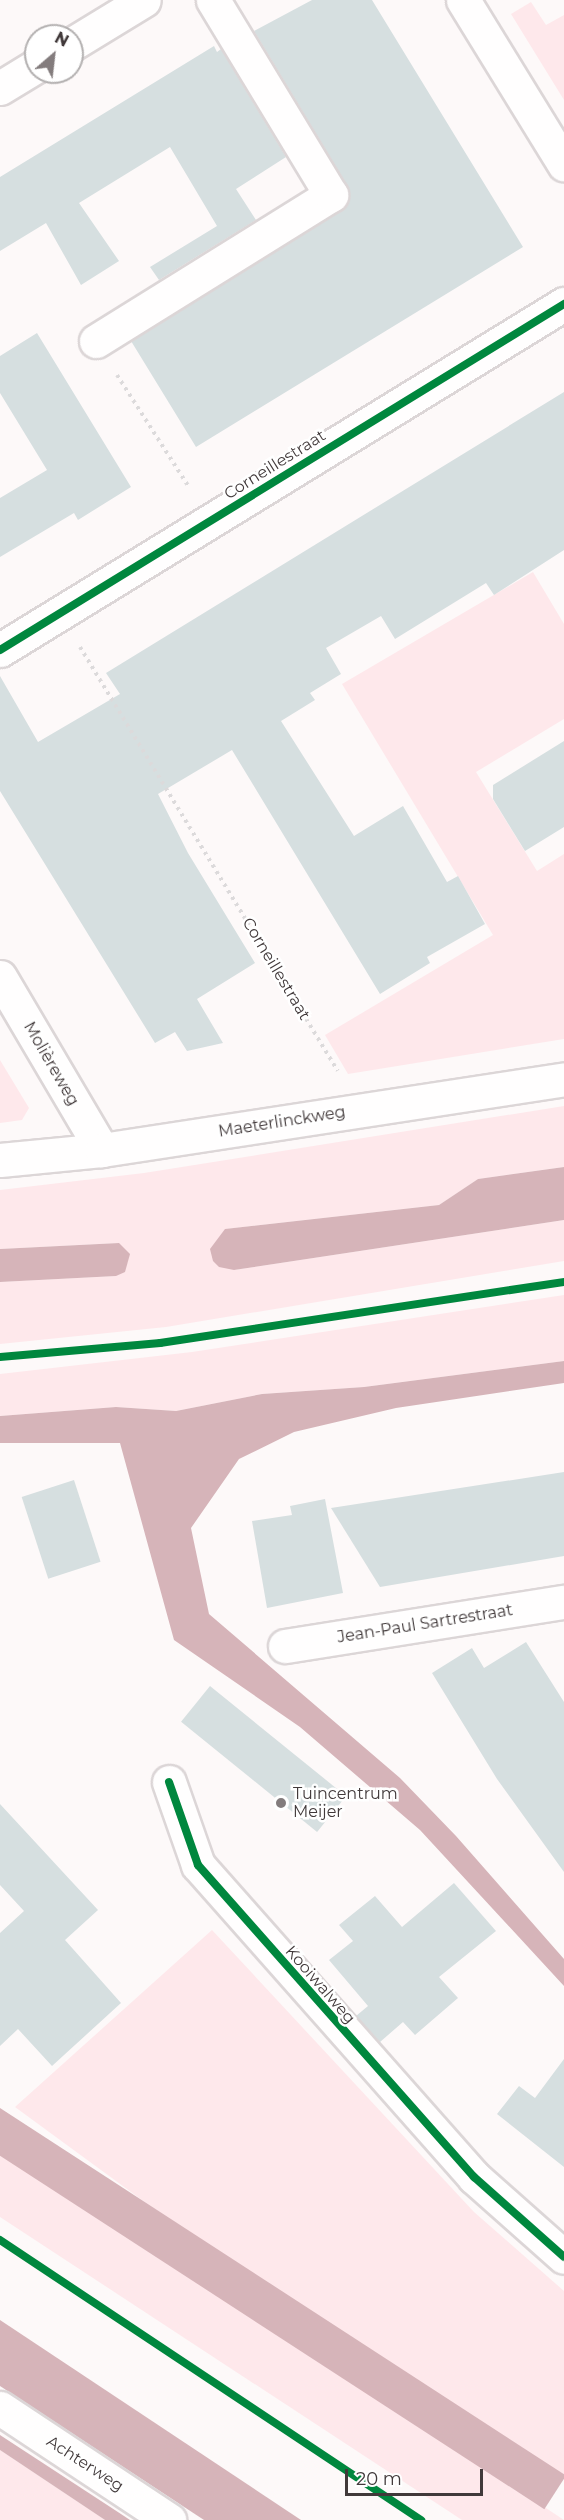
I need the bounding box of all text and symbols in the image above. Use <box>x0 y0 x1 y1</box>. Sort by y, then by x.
north arrow <box>24 24 84 84</box>
text: N <box>52 28 72 51</box>
street label: Corneillestraat <box>221 426 329 504</box>
street label: Corneillestraat <box>238 914 314 1024</box>
street label: Molièreweg <box>19 1019 83 1109</box>
street label: Maeterlinckweg <box>217 1102 347 1142</box>
street label: Jean-Paul Sartrestraat <box>336 1601 514 1647</box>
place label: Tuincentrum Meijer <box>293 1784 398 1822</box>
marker: Tuincentrum Meijer <box>274 1796 288 1810</box>
street label: Kooiwalweg <box>281 1942 359 2028</box>
street label: Achterweg <box>43 2432 127 2496</box>
scale bar <box>348 2457 486 2495</box>
text: 20 m <box>356 2468 402 2490</box>

